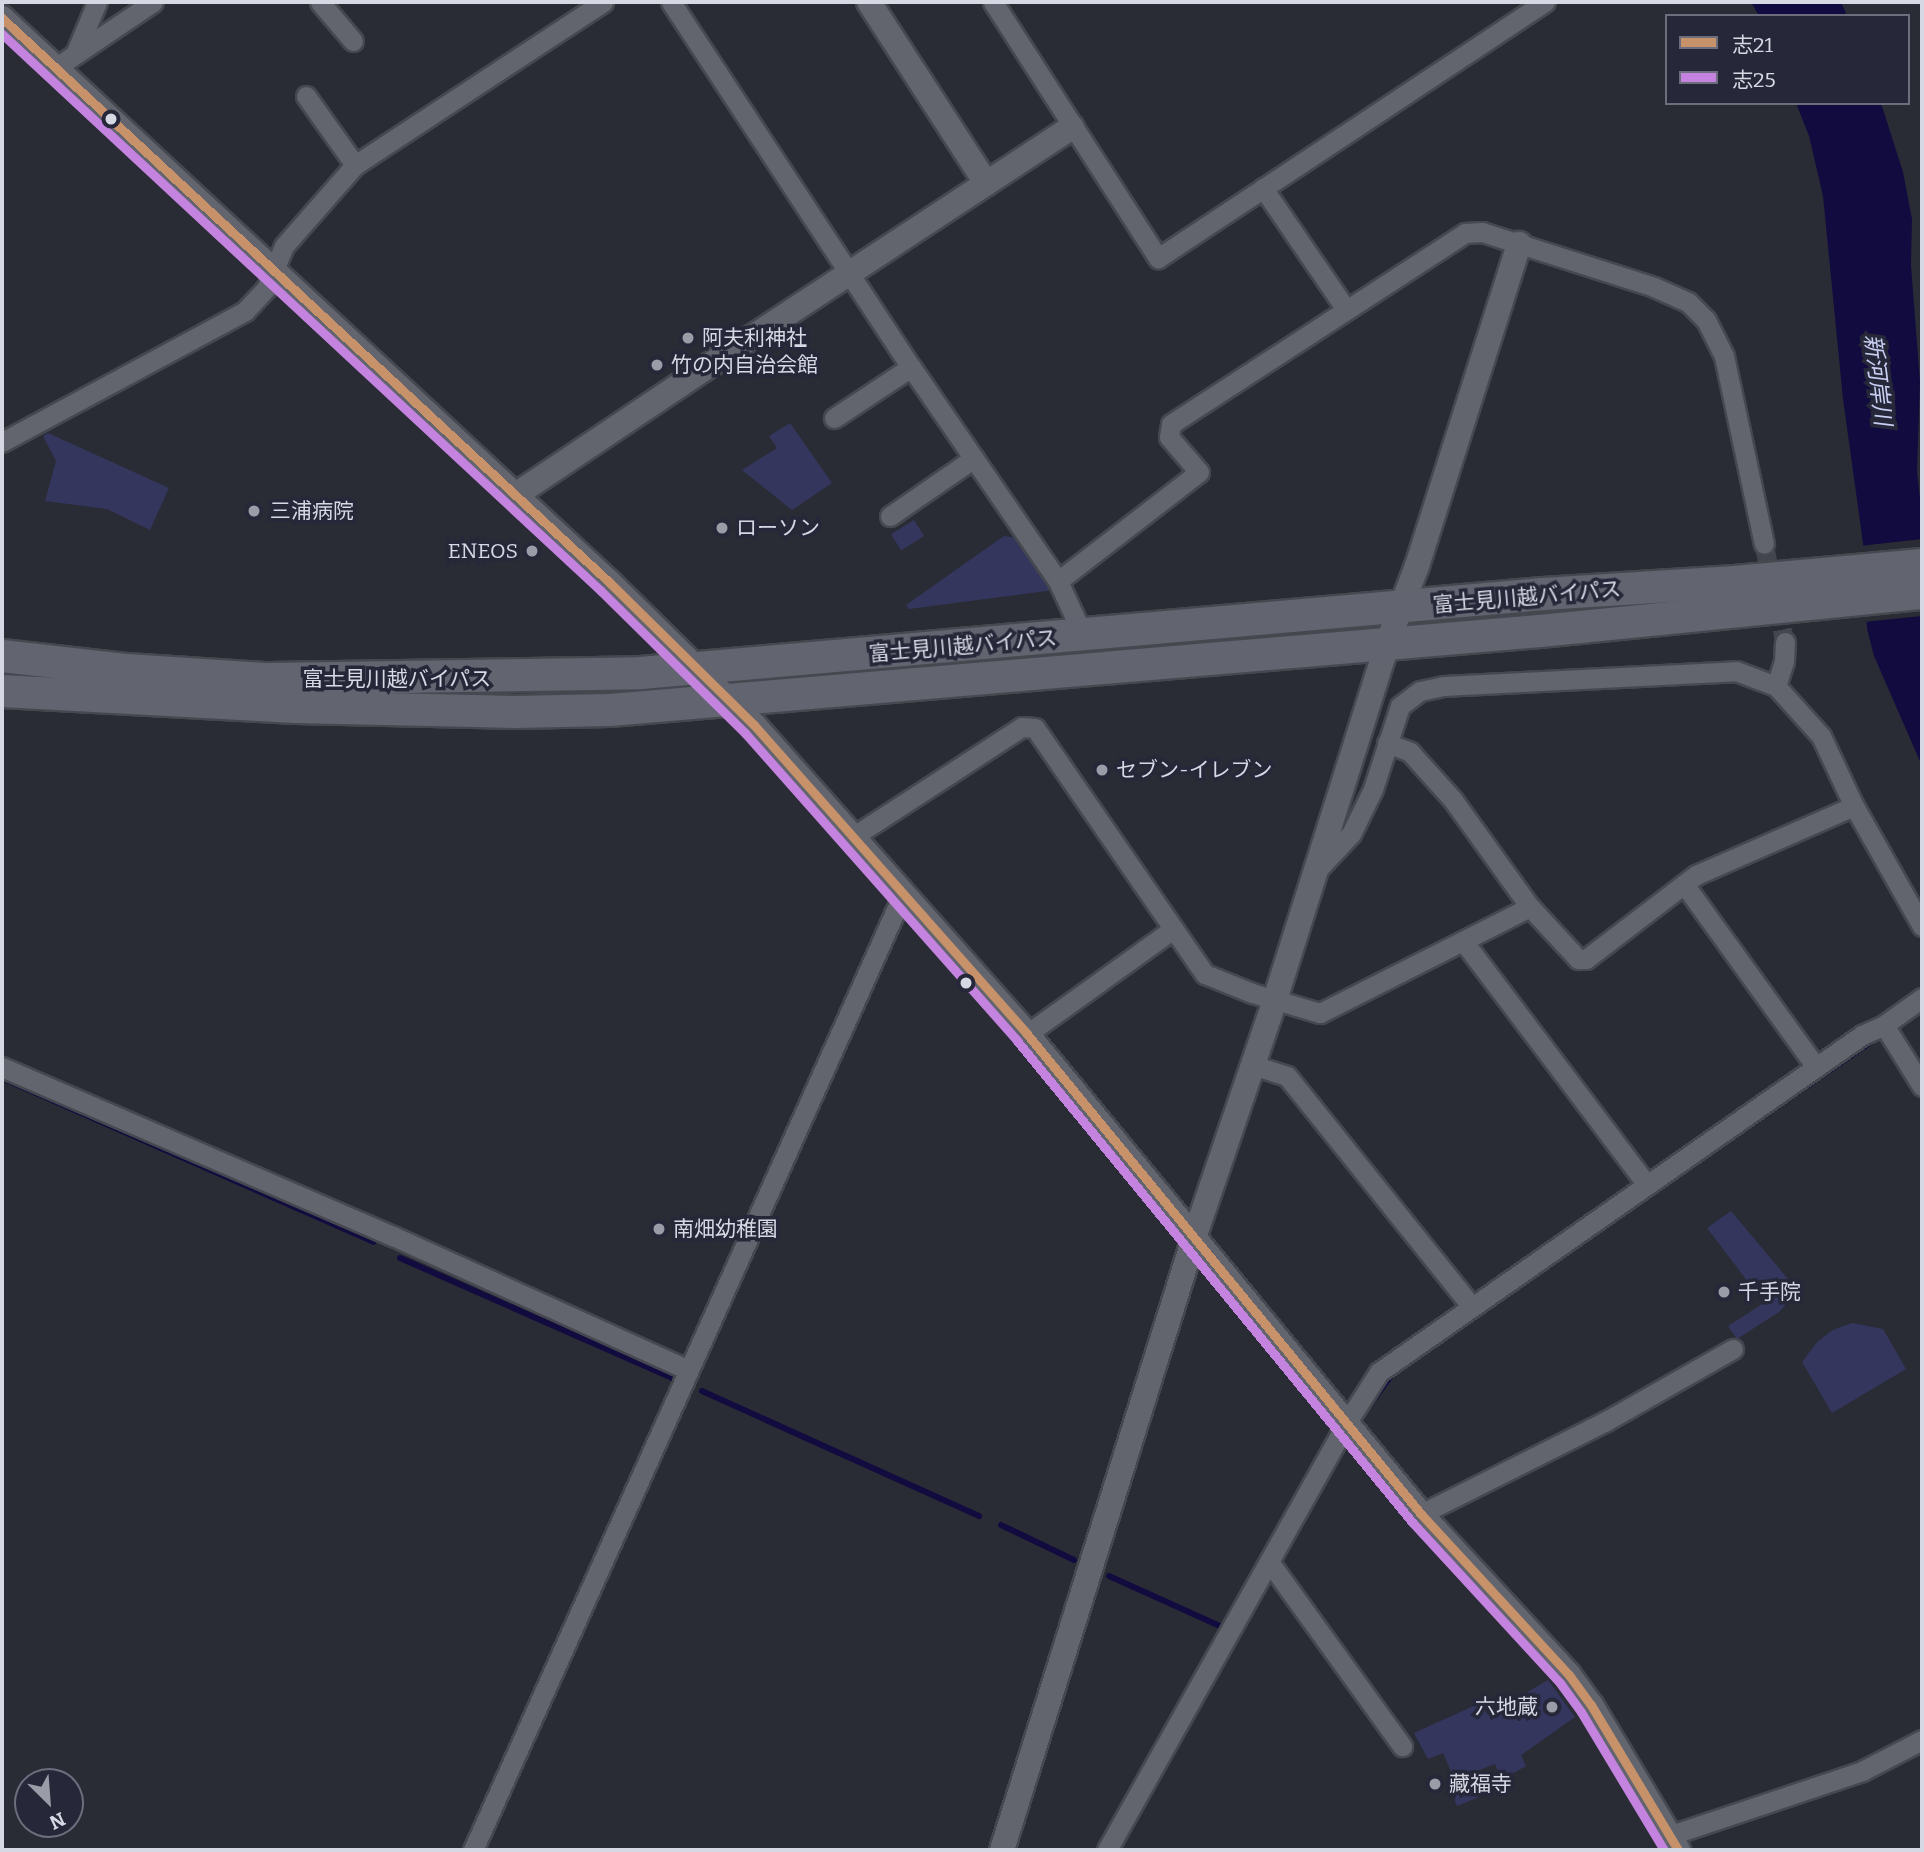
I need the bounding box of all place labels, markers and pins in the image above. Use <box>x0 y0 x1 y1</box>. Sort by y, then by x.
unlabelled marker <box>104 112 118 126</box>
place label: 阿夫利神社 <box>702 325 807 351</box>
marker: 阿夫利神社 <box>680 330 696 346</box>
place label: 竹の内自治会館 <box>671 352 818 378</box>
marker: 竹の内自治会館 <box>649 357 665 373</box>
place label: 三浦病院 <box>270 498 354 524</box>
marker: 三浦病院 <box>244 501 264 521</box>
place label: ローソン <box>736 515 820 541</box>
marker: ローソン <box>714 520 730 536</box>
place label: ENEOS <box>448 538 518 564</box>
marker: ENEOS <box>524 543 540 559</box>
place label: セブン-イレブン <box>1116 757 1273 783</box>
marker: セブン-イレブン <box>1094 762 1110 778</box>
unlabelled marker <box>959 976 973 990</box>
place label: 南畑幼稚園 <box>673 1216 778 1242</box>
marker: 南畑幼稚園 <box>651 1221 667 1237</box>
place label: 千手院 <box>1738 1279 1801 1305</box>
marker: 千手院 <box>1716 1284 1732 1300</box>
place label: 六地蔵 <box>1475 1694 1538 1720</box>
marker: 六地蔵 <box>1544 1699 1560 1715</box>
place label: 藏福寺 <box>1449 1771 1512 1797</box>
marker: 藏福寺 <box>1427 1776 1443 1792</box>

